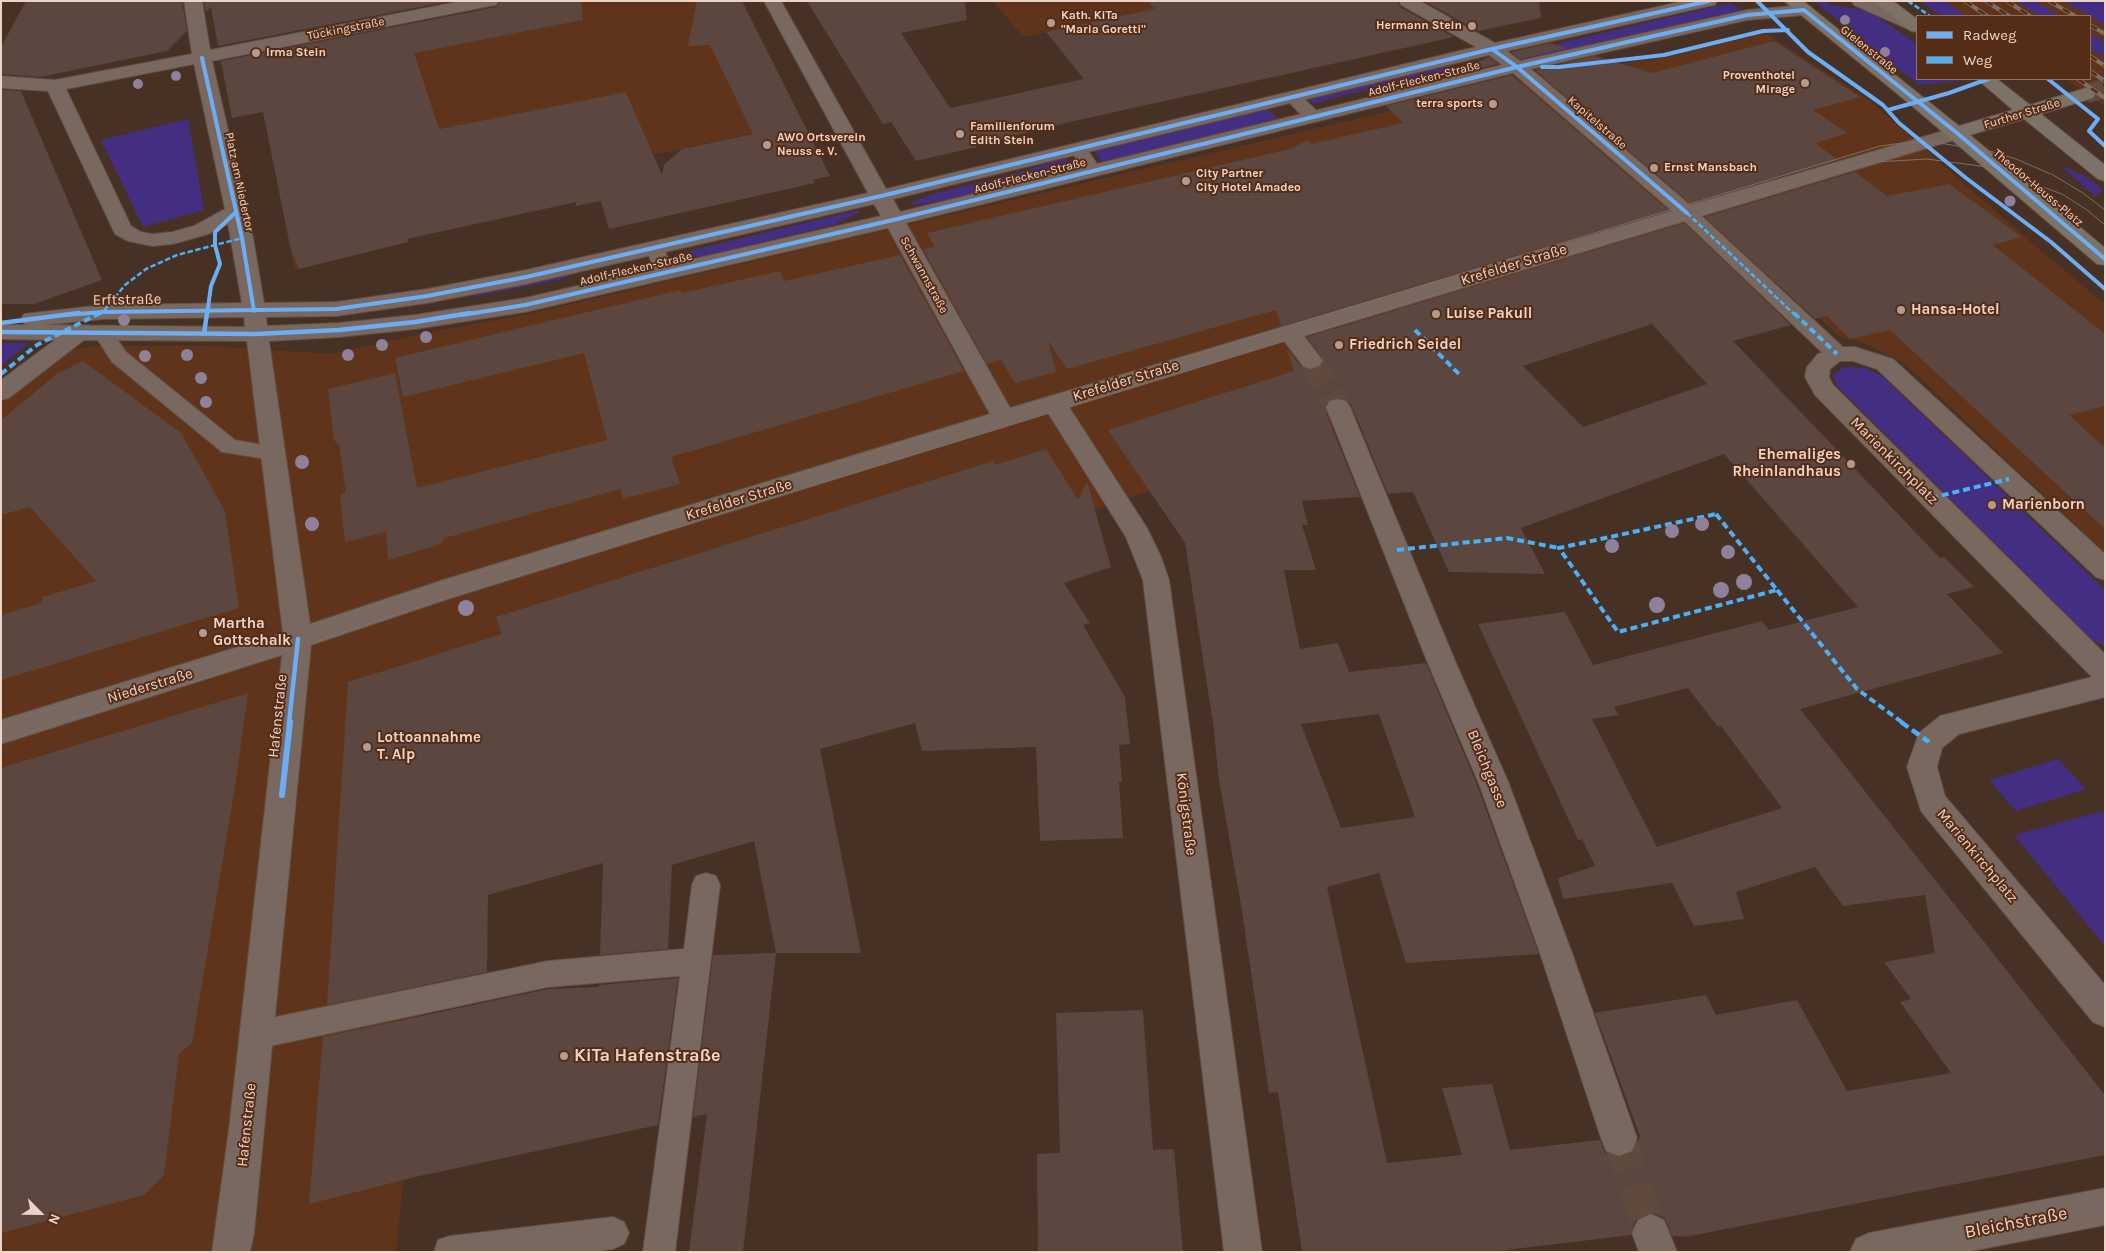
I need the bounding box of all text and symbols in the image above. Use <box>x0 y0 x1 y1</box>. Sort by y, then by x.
place label: Kath. KiTa "Maria Goretti" <box>1061 9 1146 37</box>
street label: Tückingstraße <box>306 14 386 44</box>
legend <box>1916 15 2091 80</box>
marker: Kath. KiTa "Maria Goretti" <box>1045 17 1057 29</box>
place label: Hermann Stein <box>1376 19 1462 33</box>
marker: Hermann Stein <box>1466 20 1478 32</box>
street label: Gielenstraße <box>1837 23 1901 77</box>
text: Radweg <box>1963 26 2016 44</box>
place label: Irma Stein <box>266 46 326 60</box>
marker: Irma Stein <box>250 47 262 59</box>
text: Weg <box>1963 51 1992 69</box>
street label: Adolf-Flecken-Straße <box>1367 58 1481 100</box>
place label: Proventhotel Mirage <box>1723 69 1795 97</box>
marker: Proventhotel Mirage <box>1799 77 1811 89</box>
street label: Kapitelstraße <box>1564 93 1630 153</box>
street label: Further Straße <box>1982 96 2062 132</box>
place label: terra sports <box>1416 97 1483 111</box>
marker: terra sports <box>1487 98 1499 110</box>
place label: Familienforum Edith Stein <box>970 120 1055 148</box>
marker: Familienforum Edith Stein <box>954 128 966 140</box>
street label: Platz am Niedertor <box>221 131 257 233</box>
place label: AWO Ortsverein Neuss e. V. <box>777 131 866 159</box>
marker: AWO Ortsverein Neuss e. V. <box>761 139 773 151</box>
street label: Theodor-Heuss-Platz <box>1990 146 2086 230</box>
street label: Adolf-Flecken-Straße <box>973 155 1087 197</box>
place label: Ernst Mansbach <box>1664 161 1757 175</box>
marker: Ernst Mansbach <box>1648 162 1660 174</box>
place label: City Partner City Hotel Amadeo <box>1196 167 1301 195</box>
marker: City Partner City Hotel Amadeo <box>1180 175 1192 187</box>
street label: Schwannstraße <box>897 234 951 316</box>
street label: Krefelder Straße <box>1459 240 1569 290</box>
street label: Adolf-Flecken-Straße <box>578 249 694 289</box>
street label: Erftstraße <box>92 290 162 310</box>
place label: Hansa-Hotel <box>1911 301 1999 319</box>
marker: Hansa-Hotel <box>1895 304 1907 316</box>
place label: Luise Pakull <box>1446 305 1532 323</box>
marker: Luise Pakull <box>1430 308 1442 320</box>
place label: Friedrich Seidel <box>1349 336 1461 354</box>
marker: Friedrich Seidel <box>1333 339 1345 351</box>
street label: Krefelder Straße <box>1071 356 1181 406</box>
street label: Marienkirchplatz <box>1846 413 1942 509</box>
place label: Ehemaliges Rheinlandhaus <box>1732 446 1841 481</box>
marker: Ehemaliges Rheinlandhaus <box>1845 458 1857 470</box>
street label: Krefelder Straße <box>684 475 794 525</box>
place label: Marienborn <box>2002 496 2085 514</box>
marker: Marienborn <box>1986 499 1998 511</box>
place label: Martha Gottschalk <box>213 615 291 650</box>
marker: Martha Gottschalk <box>197 627 209 639</box>
street label: Niederstraße <box>105 664 195 708</box>
street label: Hafenstraße <box>265 673 291 759</box>
street label: Bleichgasse <box>1463 727 1511 811</box>
place label: Lottoannahme T. Alp <box>377 729 481 764</box>
marker: Lottoannahme T. Alp <box>361 741 373 753</box>
street label: Königstraße <box>1172 772 1200 856</box>
street label: Marienkirchplatz <box>1933 806 2021 906</box>
place label: KiTa Hafenstraße <box>574 1045 721 1067</box>
marker: KiTa Hafenstraße <box>558 1050 570 1062</box>
street label: Hafenstraße <box>234 1082 260 1168</box>
north arrow <box>15 1188 65 1238</box>
street label: Bleichstraße <box>1963 1202 2069 1244</box>
text: N <box>44 1211 64 1227</box>

